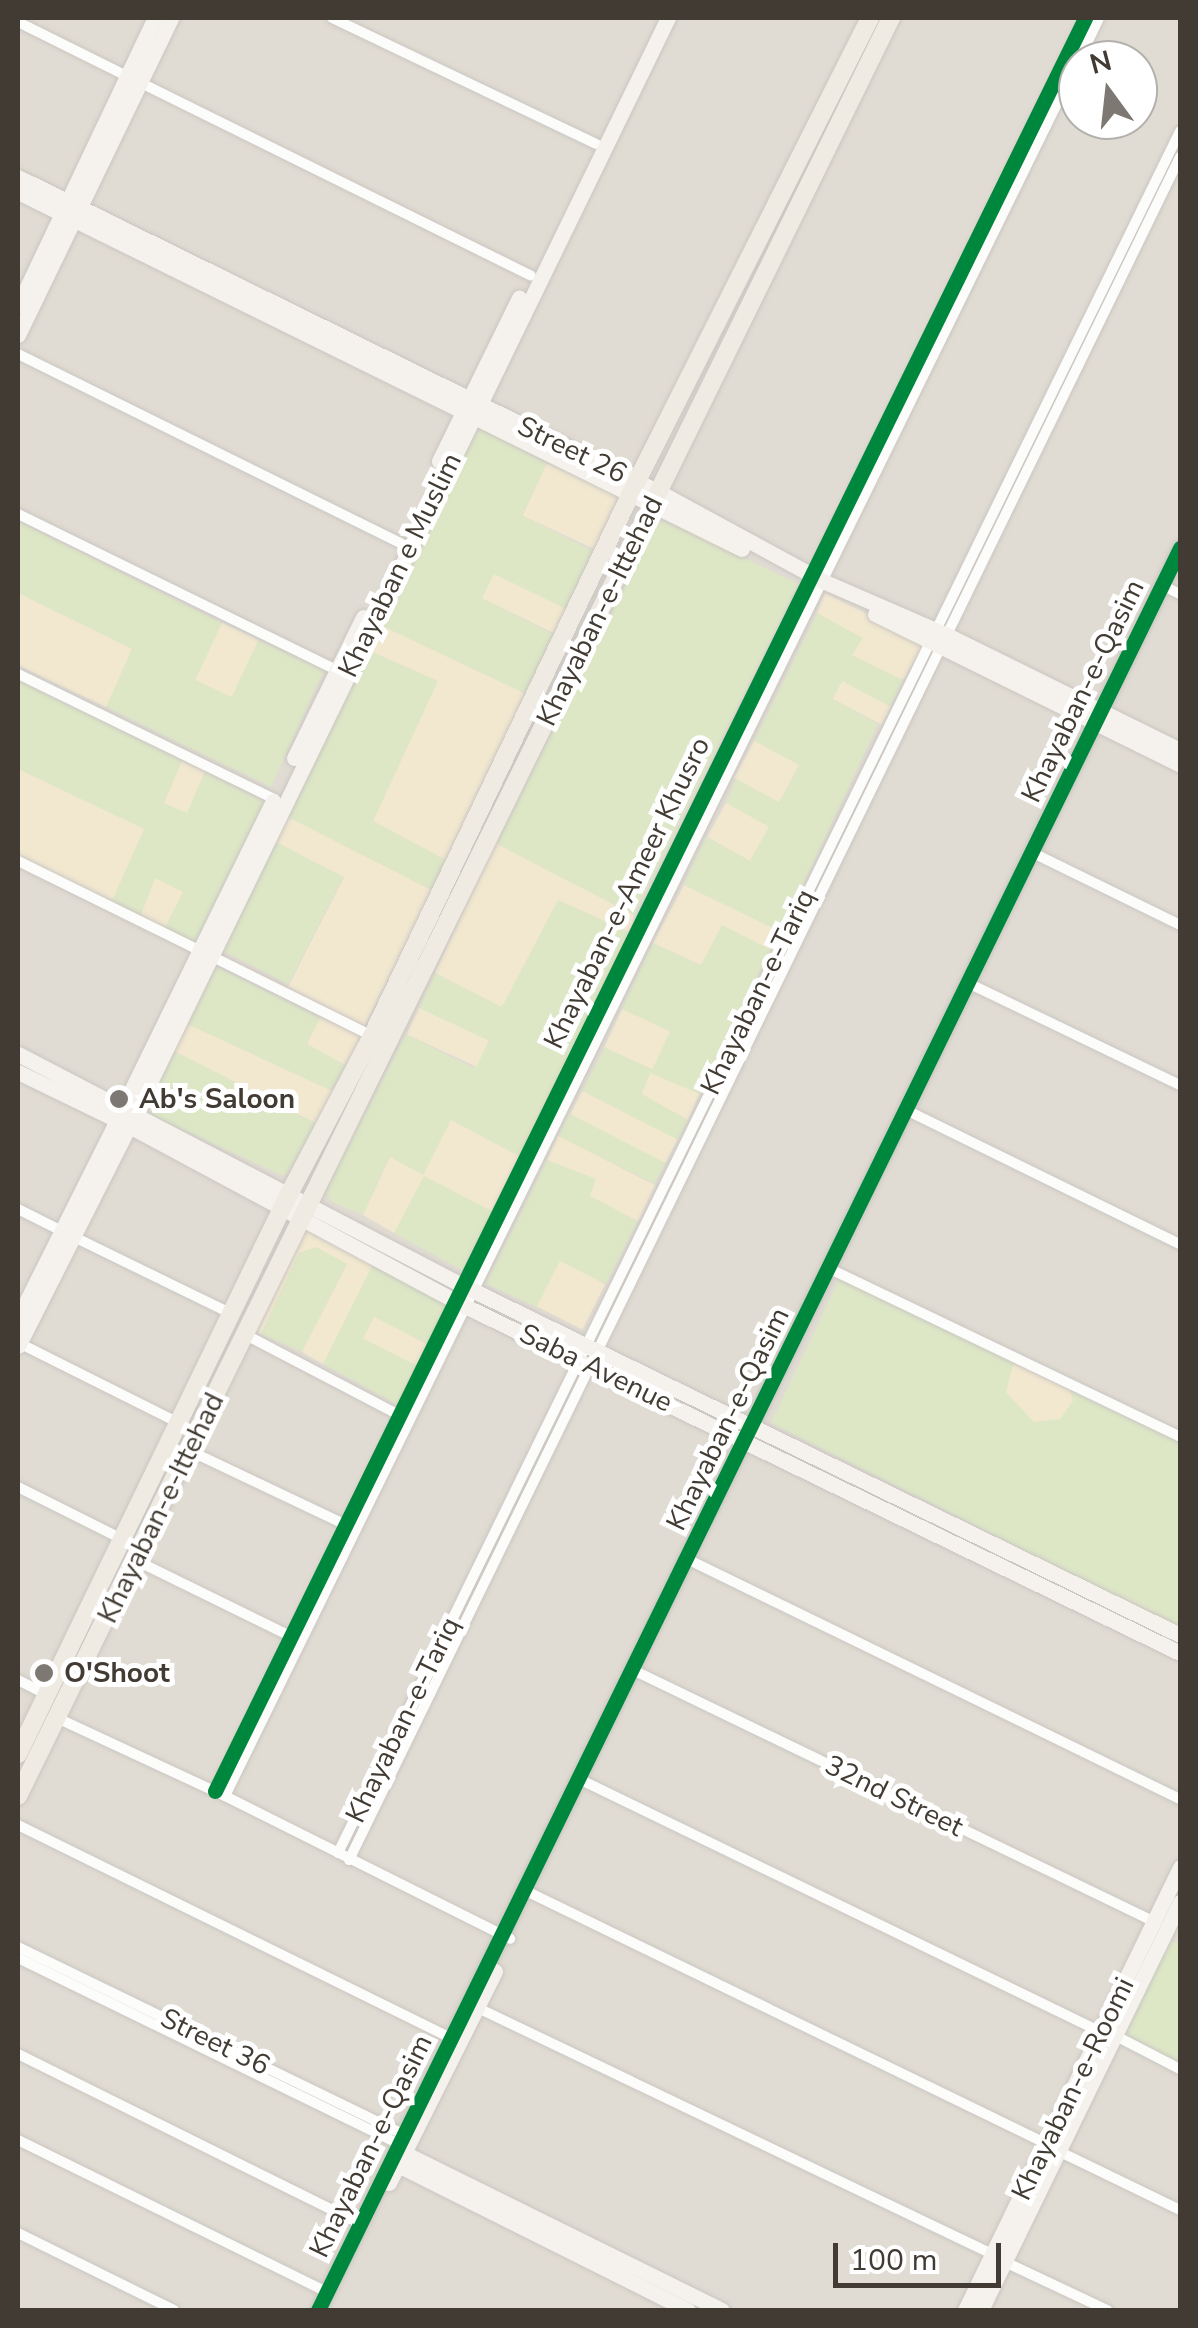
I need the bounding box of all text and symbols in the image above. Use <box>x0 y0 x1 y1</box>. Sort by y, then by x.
north arrow <box>1058 40 1158 140</box>
text: N <box>1086 42 1116 84</box>
street label: Street 26 <box>512 409 632 491</box>
street label: Khayaban e Muslim <box>331 447 469 683</box>
street label: Khayaban-e-Ittehad <box>530 491 670 731</box>
street label: Khayaban-e-Qasim <box>1014 574 1152 808</box>
street label: Khayaban-e-Ameer Khusro <box>537 732 717 1054</box>
street label: Khayaban-e-Tariq <box>694 884 822 1100</box>
place label: Ab's Saloon <box>139 1082 295 1116</box>
marker: Ab's Saloon <box>108 1088 130 1110</box>
street label: Khayaban-e-Qasim <box>659 1302 797 1536</box>
street label: Saba Avenue <box>514 1317 678 1419</box>
street label: Khayaban-e-Ittehad <box>91 1388 231 1628</box>
street label: Khayaban-e-Tariq <box>339 1612 467 1828</box>
place label: O'Shoot <box>64 1656 170 1690</box>
marker: O'Shoot <box>33 1662 55 1684</box>
street label: 32nd Street <box>819 1748 969 1844</box>
street label: Khayaban-e-Roomi <box>1005 1972 1141 2206</box>
street label: Street 36 <box>155 2001 275 2083</box>
street label: Khayaban-e-Qasim <box>302 2029 440 2263</box>
scale bar <box>838 2223 1006 2285</box>
text: 100 m <box>850 2240 937 2281</box>

